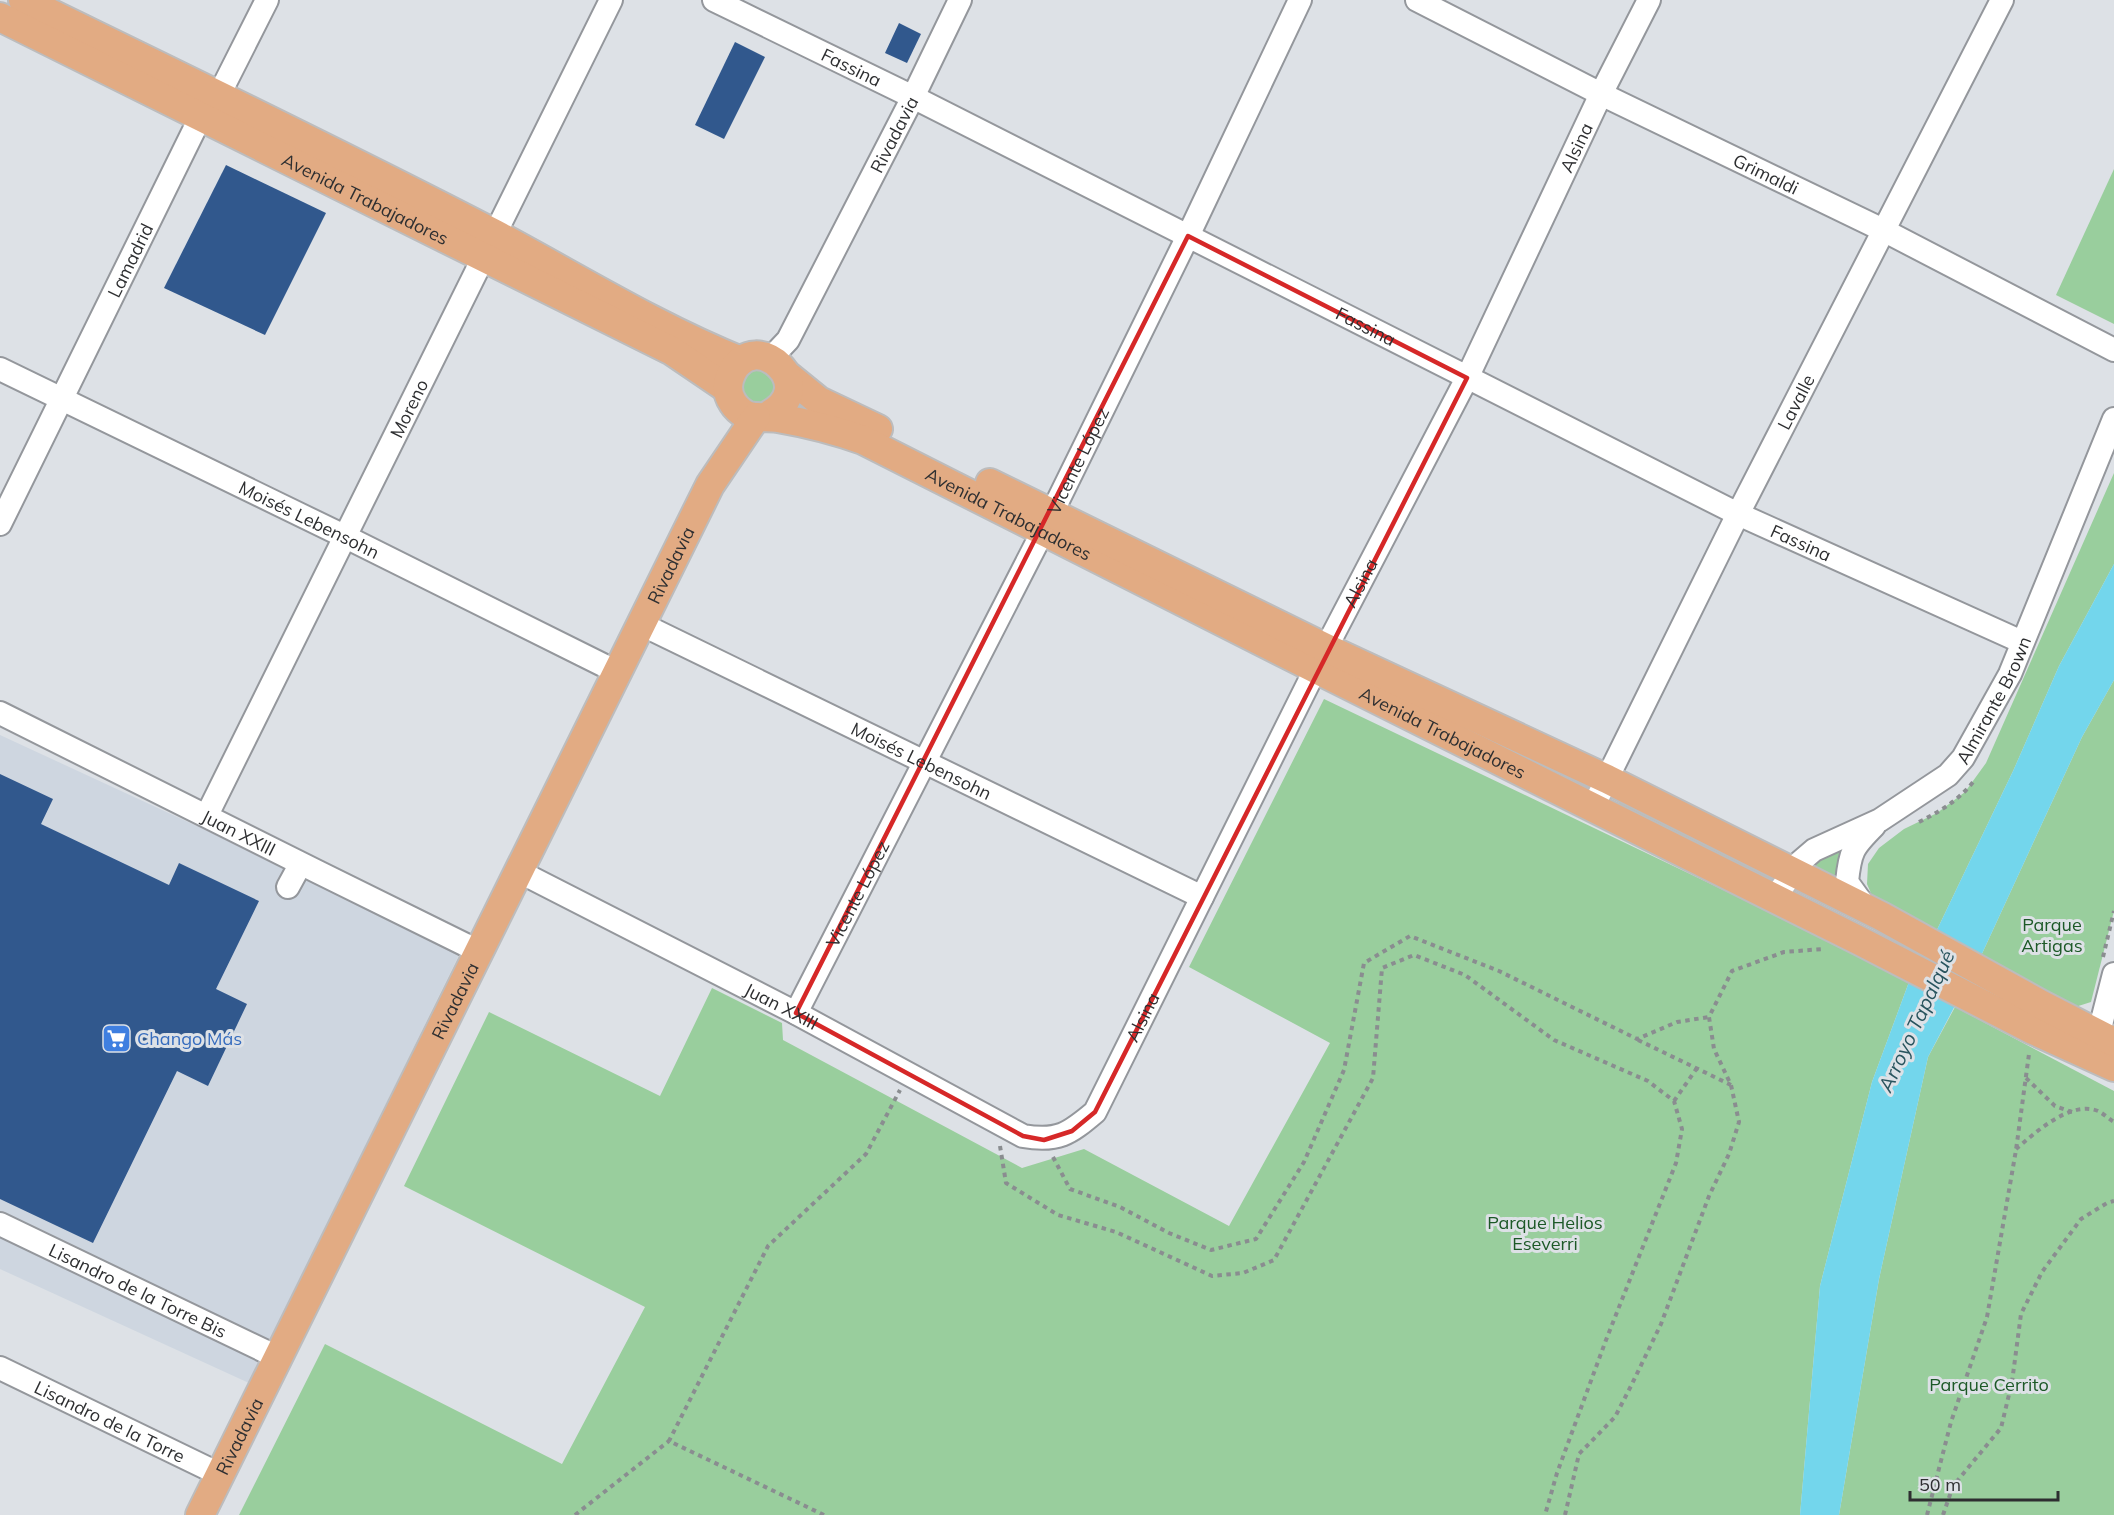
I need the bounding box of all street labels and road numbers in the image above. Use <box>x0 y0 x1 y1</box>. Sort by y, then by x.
street label: Fassina <box>818 43 885 91</box>
street label: Rivadavia <box>865 92 923 177</box>
street label: Alsina <box>1554 119 1597 176</box>
street label: Avenida Trabajadores <box>278 148 452 250</box>
street label: Grimaldi <box>1730 148 1803 199</box>
street label: Lamadrid <box>102 219 158 301</box>
street label: Fassina <box>1332 301 1400 351</box>
street label: Lavalle <box>1772 370 1819 433</box>
street label: Moreno <box>384 375 433 441</box>
street label: Vicente López <box>1042 403 1114 518</box>
street label: Avenida Trabajadores <box>922 462 1096 565</box>
street label: Moisés Lebensohn <box>235 475 383 563</box>
street label: Fassina <box>1767 519 1835 566</box>
street label: Rivadavia <box>642 523 699 607</box>
street label: Alsina <box>1338 554 1382 611</box>
street label: Almirante Brown <box>1951 633 2036 768</box>
street label: Avenida Trabajadores <box>1356 681 1530 784</box>
street label: Moisés Lebensohn <box>848 717 996 804</box>
street label: Juan XXIII <box>198 804 280 860</box>
street label: Vicente López <box>820 837 894 951</box>
street label: Rivadavia <box>426 958 483 1043</box>
street label: Juan XXIII <box>741 977 822 1034</box>
street label: Alsina <box>1120 989 1164 1046</box>
street label: Lisandro de la Torre Bis <box>45 1238 231 1343</box>
street label: Lisandro de la Torre <box>31 1375 189 1467</box>
street label: Rivadavia <box>210 1394 268 1479</box>

